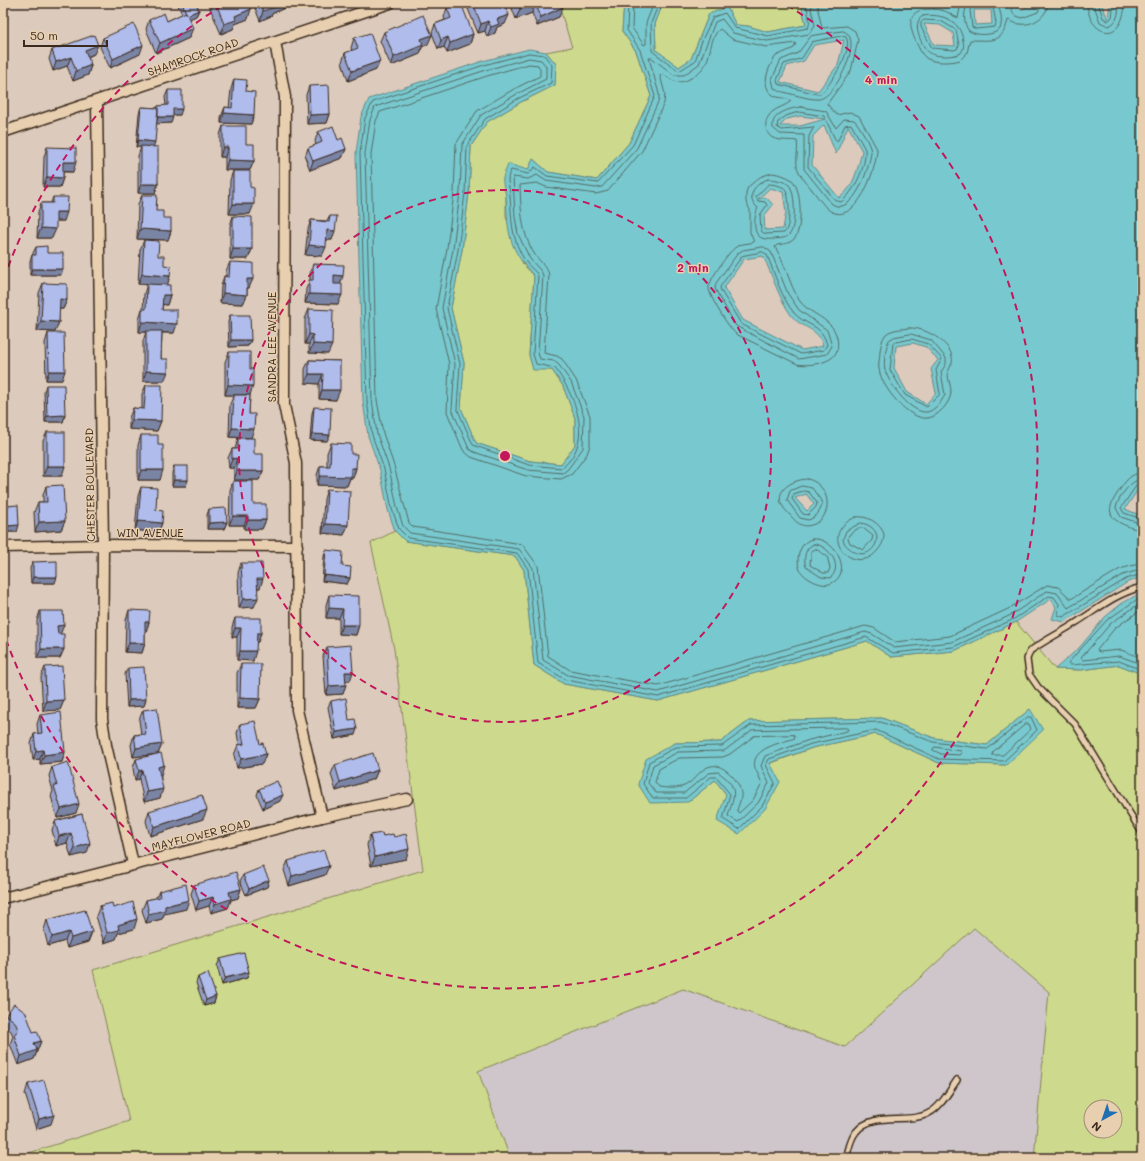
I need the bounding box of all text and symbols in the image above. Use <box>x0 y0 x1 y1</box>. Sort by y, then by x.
scale bar <box>24 22 107 48</box>
text: 50 m <box>30 27 58 43</box>
street label: SHAMROCK ROAD <box>145 34 240 79</box>
text: 4 min <box>865 71 897 87</box>
text: 2 min <box>677 259 709 275</box>
street label: SANDRA LEE AVENUE <box>264 292 279 402</box>
street label: CHESTER BOULEVARD <box>81 428 98 542</box>
centre of rings <box>498 449 512 463</box>
street label: WIN AVENUE <box>116 525 184 540</box>
street label: MAYFLOWER ROAD <box>150 815 252 854</box>
north arrow <box>1083 1099 1123 1139</box>
text: N <box>1088 1119 1104 1135</box>

